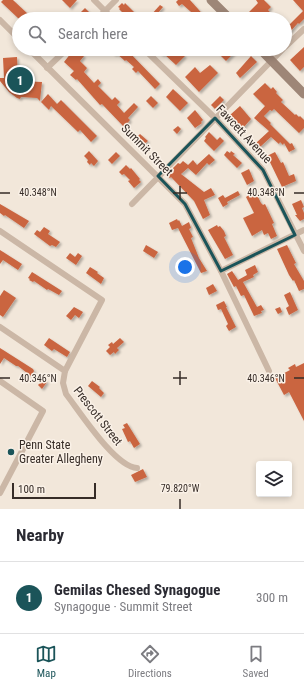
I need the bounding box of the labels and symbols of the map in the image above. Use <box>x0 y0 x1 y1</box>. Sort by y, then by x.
pin: 1 <box>7 65 33 95</box>
street label: Fawcett Avenue <box>213 102 275 166</box>
street label: Summit Street <box>118 121 176 179</box>
text: 40.348°N <box>19 187 57 198</box>
text: 40.348°N <box>247 187 285 198</box>
your location <box>175 257 195 277</box>
text: 40.346°N <box>19 373 57 384</box>
text: 40.346°N <box>247 373 285 384</box>
street label: Prescott Street <box>71 384 126 449</box>
place label: Penn State Greater Allegheny <box>19 438 103 466</box>
marker: Penn State Greater Allegheny <box>6 447 16 457</box>
scale bar <box>12 481 96 500</box>
text: 79.820°W <box>161 483 200 494</box>

